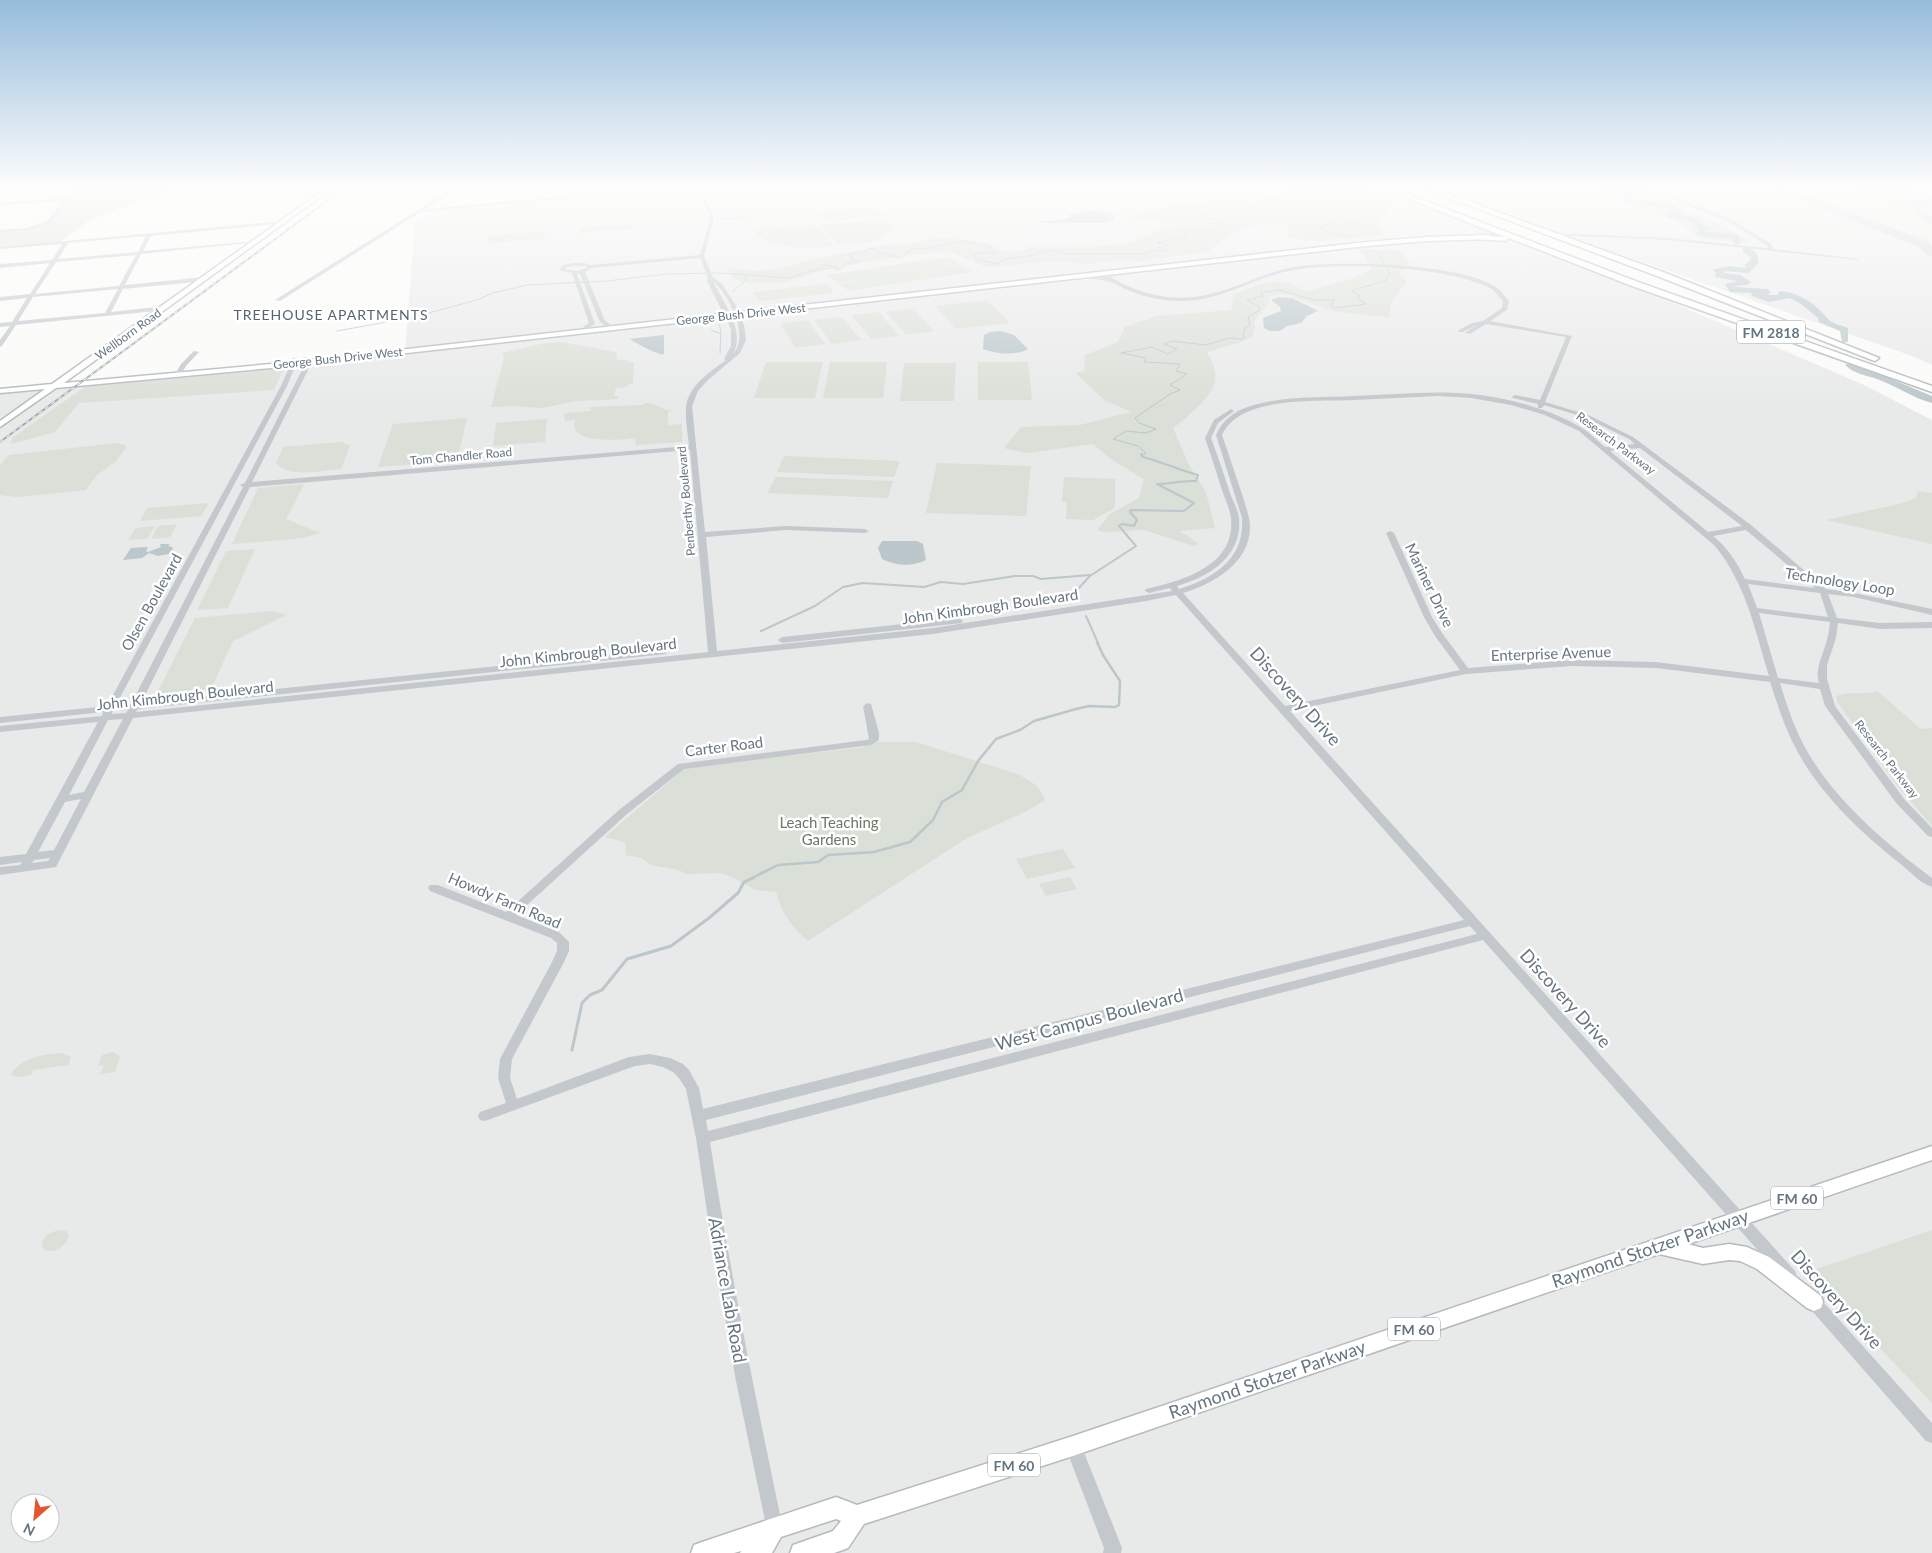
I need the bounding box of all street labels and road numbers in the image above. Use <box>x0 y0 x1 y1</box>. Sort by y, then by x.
street label: George Bush Drive West <box>676 300 807 328</box>
street label: Wellborn Road <box>92 305 164 363</box>
road number: FM 2818 <box>1737 321 1805 344</box>
street label: George Bush Drive West <box>273 344 404 372</box>
street label: Research Parkway <box>1573 408 1659 478</box>
street label: Tom Chandler Road <box>409 444 513 468</box>
street label: Penberthy Boulevard <box>674 445 698 557</box>
street label: Mariner Drive <box>1402 540 1458 630</box>
street label: Olsen Boulevard <box>117 550 185 654</box>
street label: Technology Loop <box>1784 563 1896 599</box>
street label: John Kimbrough Boulevard <box>901 585 1079 627</box>
street label: John Kimbrough Boulevard <box>499 634 677 670</box>
street label: Discovery Drive <box>1246 642 1346 750</box>
street label: Enterprise Avenue <box>1491 642 1612 664</box>
street label: John Kimbrough Boulevard <box>96 677 274 713</box>
street label: Research Parkway <box>1852 717 1923 802</box>
street label: Carter Road <box>684 732 764 760</box>
street label: Howdy Farm Road <box>446 868 564 932</box>
street label: Discovery Drive <box>1516 944 1616 1052</box>
street label: West Campus Boulevard <box>993 983 1185 1055</box>
road number: FM 60 <box>1771 1186 1823 1210</box>
street label: Raymond Stotzer Parkway <box>1549 1204 1752 1292</box>
street label: Adriance Lab Road <box>704 1216 752 1364</box>
street label: Discovery Drive <box>1787 1245 1887 1353</box>
road number: FM 60 <box>1388 1318 1440 1340</box>
street label: Raymond Stotzer Parkway <box>1166 1335 1369 1423</box>
road number: FM 60 <box>988 1454 1040 1476</box>

